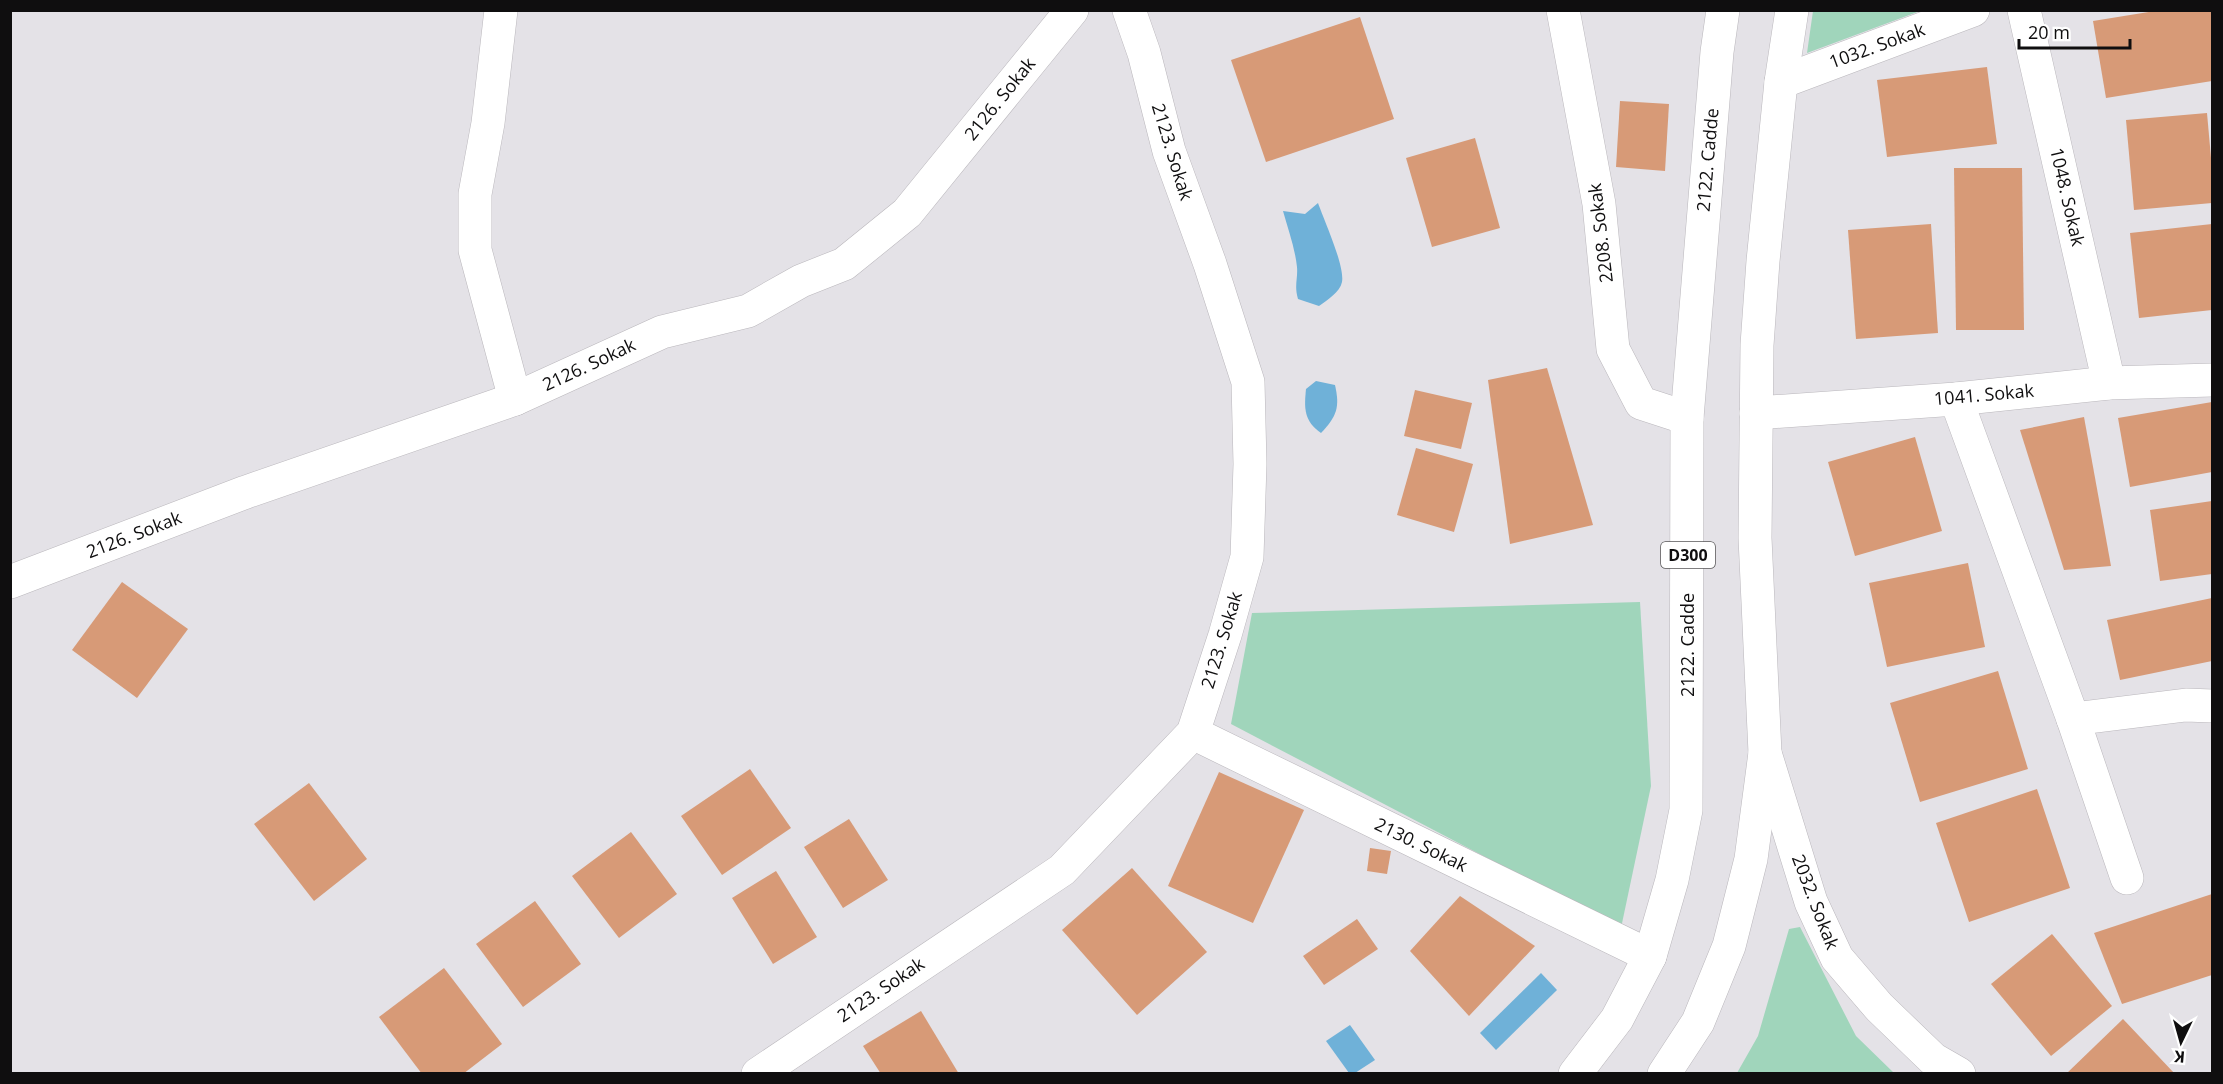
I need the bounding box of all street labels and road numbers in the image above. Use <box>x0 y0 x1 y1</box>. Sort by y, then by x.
street label: 1032. Sokak <box>1825 16 1928 73</box>
street label: 2126. Sokak <box>958 51 1040 145</box>
street label: 2123. Sokak <box>1147 100 1199 204</box>
street label: 2122. Cadde <box>1691 107 1723 213</box>
street label: 1048. Sokak <box>2045 145 2091 249</box>
street label: 2208. Sokak <box>1582 181 1618 284</box>
street label: 2126. Sokak <box>538 332 640 396</box>
street label: 1041. Sokak <box>1933 378 2035 410</box>
street label: 2126. Sokak <box>83 505 185 563</box>
road number: D300 <box>1661 542 1715 568</box>
street label: 2123. Sokak <box>1195 588 1247 691</box>
street label: 2122. Cadde <box>1675 593 1699 697</box>
street label: 2130. Sokak <box>1371 811 1472 877</box>
street label: 2032. Sokak <box>1787 851 1845 953</box>
street label: 2123. Sokak <box>832 951 929 1027</box>

